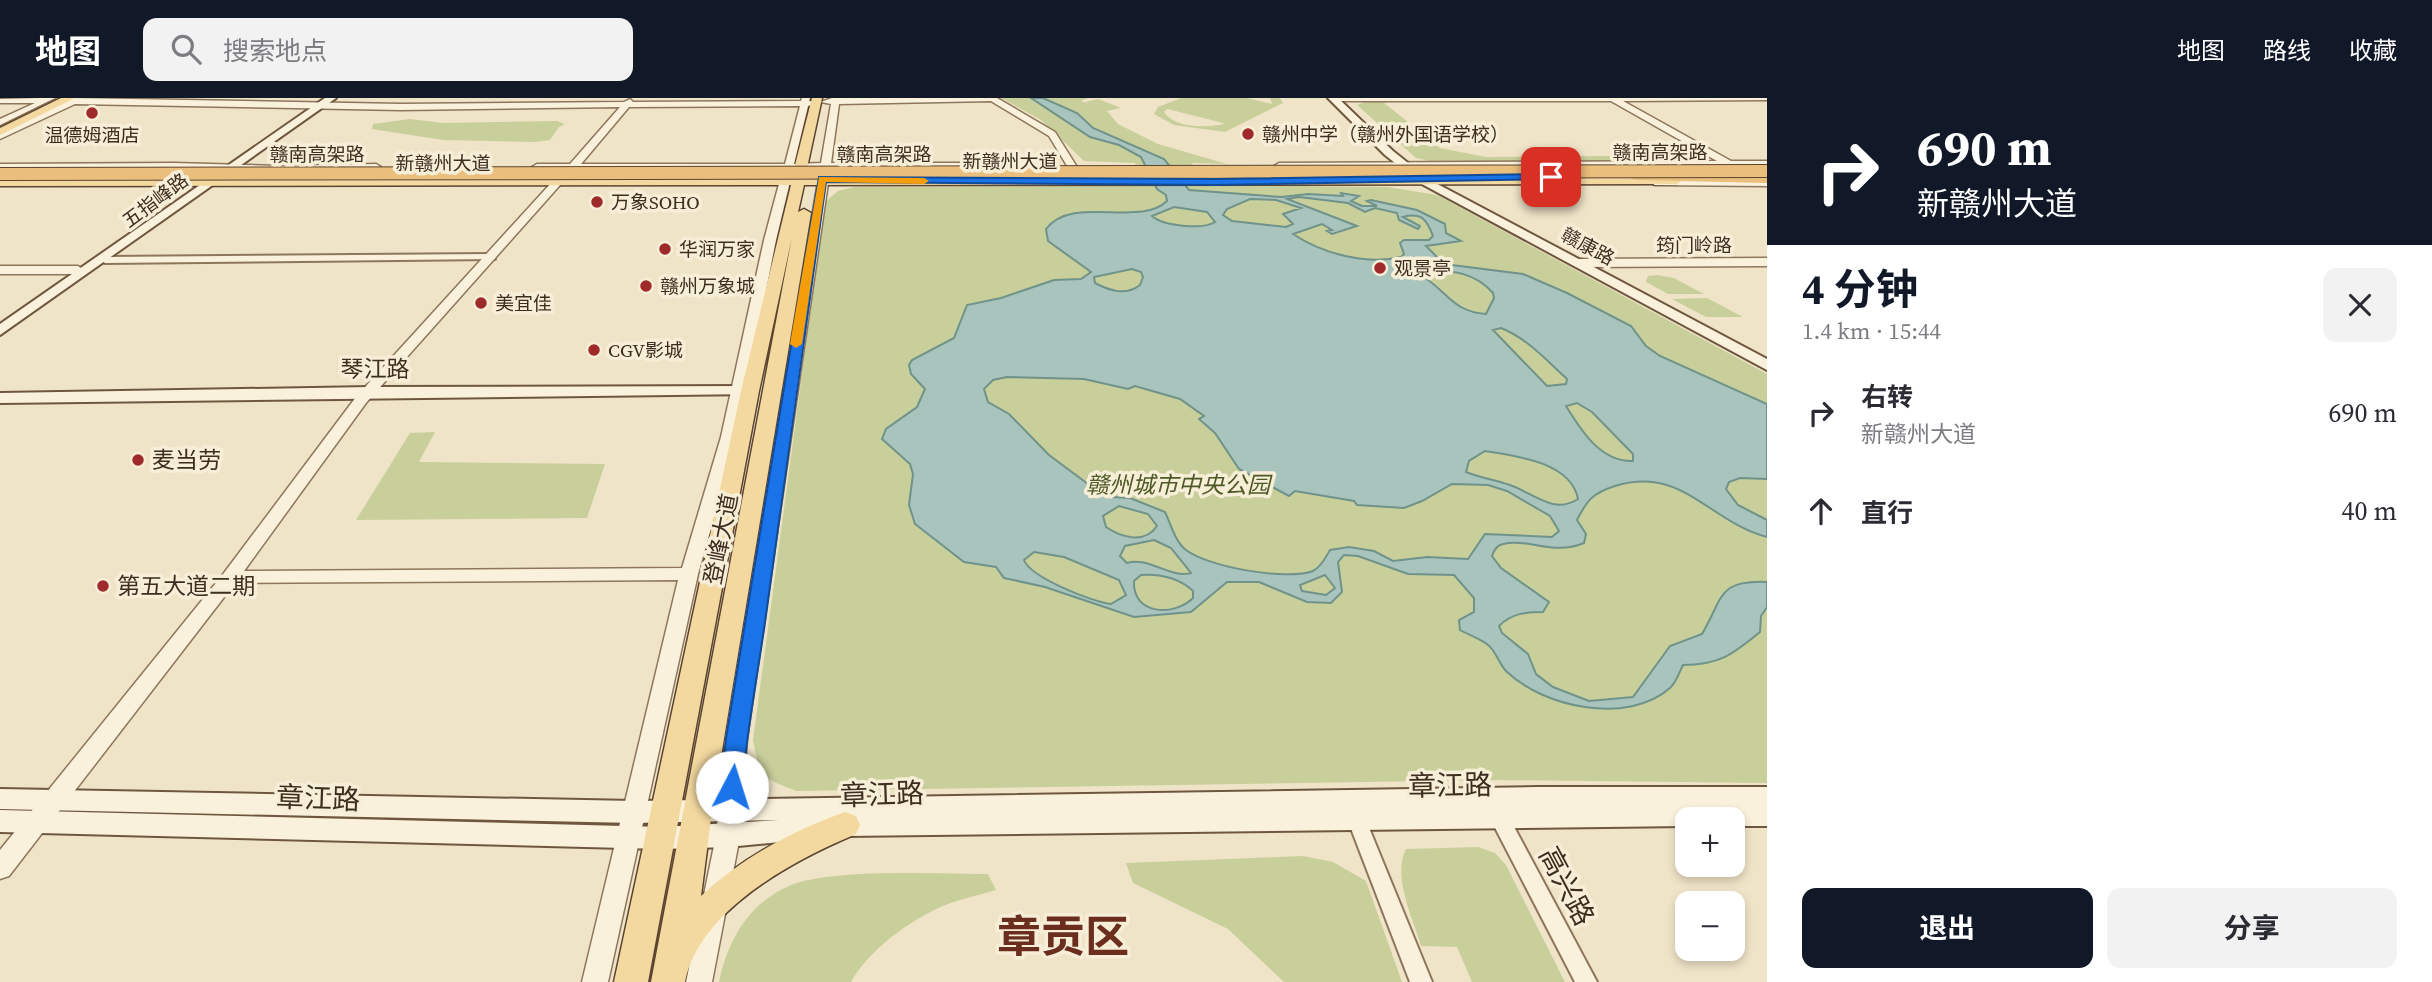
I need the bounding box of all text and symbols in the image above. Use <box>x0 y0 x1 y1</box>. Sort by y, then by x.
search box <box>143 18 633 81</box>
text: 地图 <box>35 29 101 74</box>
icon: search <box>167 30 205 68</box>
text: 搜索地点 <box>223 33 327 69</box>
text: 地图 <box>2177 34 2225 67</box>
text: 路线 <box>2263 34 2311 67</box>
text: 收藏 <box>2349 34 2397 67</box>
marker: 温德姆酒店 <box>84 105 100 121</box>
text: 690 m <box>1917 114 2052 181</box>
place label: 赣州中学（赣州外国语学校） <box>1262 121 1509 147</box>
place label: 温德姆酒店 <box>44 122 140 148</box>
marker: 赣州中学（赣州外国语学校） <box>1240 126 1256 142</box>
icon: right <box>1802 126 1893 217</box>
street label: 赣南高架路 <box>1612 139 1708 165</box>
street label: 赣南高架路 <box>269 141 365 167</box>
street label: 赣南高架路 <box>836 141 932 167</box>
pin <box>1521 147 1581 207</box>
street label: 新赣州大道 <box>962 148 1058 174</box>
street label: 新赣州大道 <box>395 150 491 176</box>
icon: arrive <box>1532 158 1570 196</box>
street label: 五指峰路 <box>117 167 193 233</box>
text: 新赣州大道 <box>1917 182 2077 226</box>
place label: 万象SOHO <box>611 189 700 215</box>
marker: 万象SOHO <box>589 194 605 210</box>
street label: 赣康路 <box>1557 221 1619 271</box>
street label: 筠门岭路 <box>1656 232 1732 258</box>
place label: 华润万家 <box>679 236 755 262</box>
marker: 华润万家 <box>657 241 673 257</box>
place label: 观景亭 <box>1394 255 1451 281</box>
marker: 观景亭 <box>1372 260 1388 276</box>
text: 4 分钟 <box>1802 260 1918 318</box>
button: close <box>2323 268 2397 342</box>
place label: 赣州万象城 <box>660 273 755 299</box>
marker: 赣州万象城 <box>638 278 654 294</box>
place label: 美宜佳 <box>495 290 552 316</box>
marker: 美宜佳 <box>473 295 489 311</box>
text: 1.4 km · 15:44 <box>1802 315 1941 347</box>
place label: CGV影城 <box>608 337 683 363</box>
marker: CGV影城 <box>586 342 602 358</box>
street label: 琴江路 <box>341 353 410 385</box>
text: 右转 <box>1861 379 1913 415</box>
icon: right <box>1802 394 1840 432</box>
text: 690 m <box>2329 395 2397 431</box>
text: 新赣州大道 <box>1861 418 1976 450</box>
place label: 麦当劳 <box>152 444 221 476</box>
marker: 麦当劳 <box>130 452 146 468</box>
park label: 赣州城市中央公园 <box>1086 469 1273 501</box>
street label: 登峰大道 <box>697 491 745 587</box>
icon: ahead <box>1802 492 1840 530</box>
text: 40 m <box>2342 493 2397 529</box>
text: 直行 <box>1861 495 1913 531</box>
place label: 第五大道二期 <box>117 570 255 602</box>
marker: 第五大道二期 <box>95 578 111 594</box>
position arrow <box>695 750 769 824</box>
street label: 章江路 <box>1408 765 1492 805</box>
street label: 章江路 <box>839 774 925 814</box>
street label: 章江路 <box>275 778 361 818</box>
map controls <box>1675 807 1745 961</box>
button: + <box>1675 807 1745 877</box>
street label: 高兴路 <box>1531 840 1603 932</box>
button: 退出 <box>1802 888 2093 968</box>
button: 分享 <box>2107 888 2397 968</box>
button: − <box>1675 891 1745 961</box>
district label: 章贡区 <box>997 906 1129 967</box>

